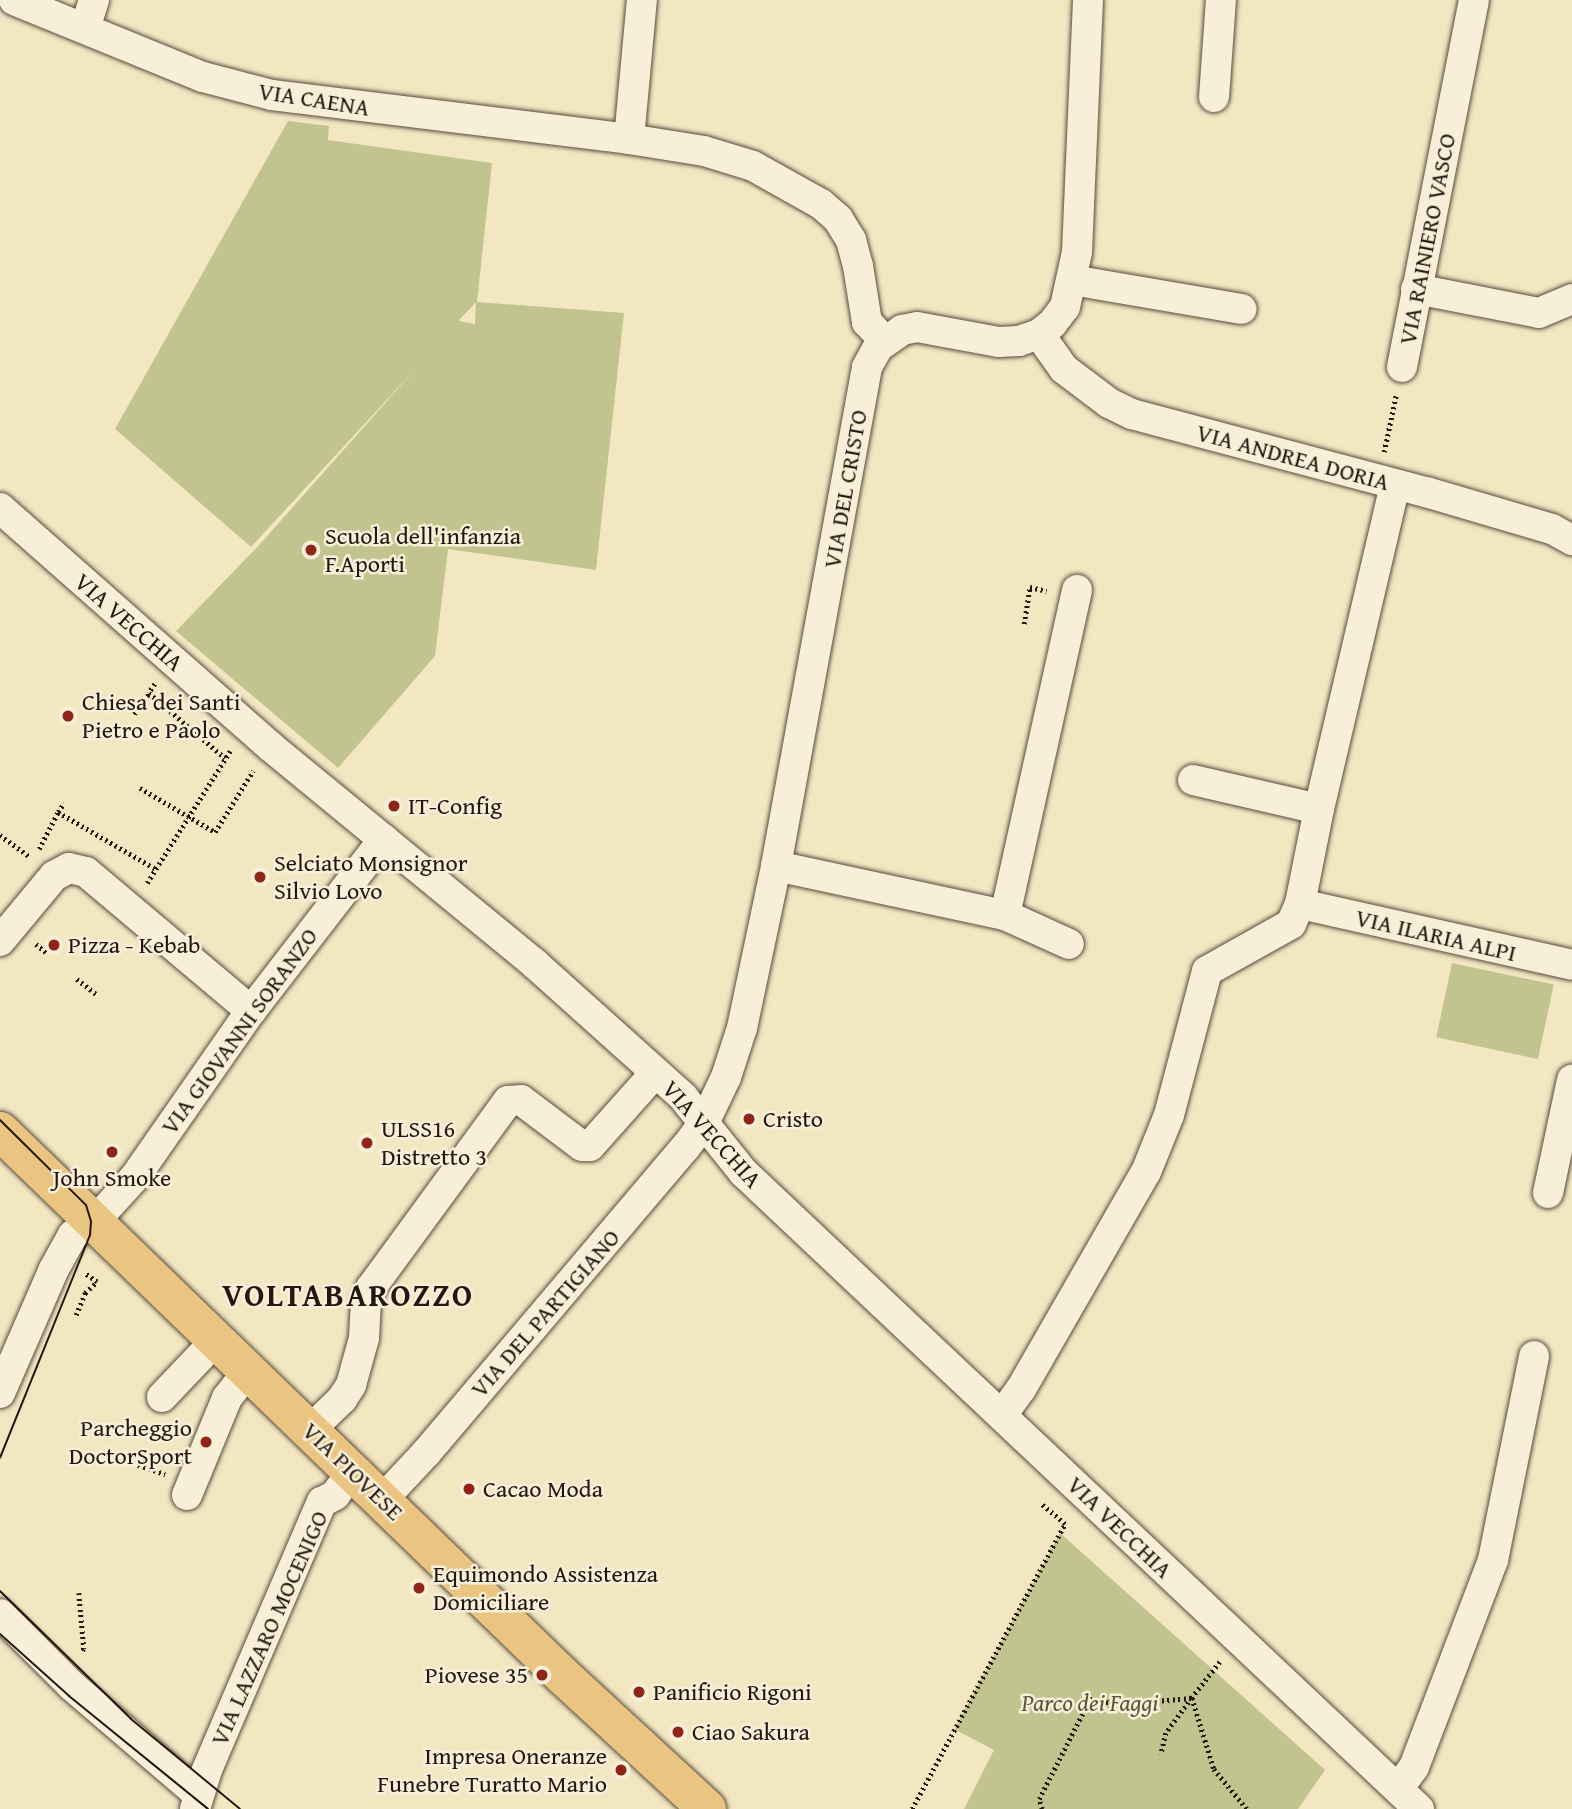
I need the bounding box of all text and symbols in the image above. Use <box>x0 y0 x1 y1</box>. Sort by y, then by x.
street label: VIA CAENA <box>256 76 372 122</box>
street label: VIA RAINIERO VASCO <box>1392 131 1462 347</box>
street label: VIA DEL CRISTO <box>817 407 873 571</box>
street label: VIA ANDREA DORIA <box>1193 417 1393 497</box>
place label: Scuola dell'infanzia F.Aporti <box>325 522 521 578</box>
marker: Scuola dell'infanzia F.Aporti <box>303 542 319 558</box>
street label: VIA VECCHIA <box>69 567 189 677</box>
place label: Chiesa dei Santi Pietro e Paolo <box>82 688 241 744</box>
marker: Chiesa dei Santi Pietro e Paolo <box>60 708 76 724</box>
place label: IT-Config <box>408 792 502 820</box>
marker: IT-Config <box>386 798 402 814</box>
place label: Selciato Monsignor Silvio Lovo <box>274 849 468 905</box>
marker: Selciato Monsignor Silvio Lovo <box>252 869 268 885</box>
street label: VIA ILARIA ALPI <box>1353 903 1519 967</box>
street label: VIA GIOVANNI SORANZO <box>154 922 324 1140</box>
place label: Pizza - Kebab <box>68 931 200 959</box>
marker: Pizza - Kebab <box>46 937 62 953</box>
street label: VIA VECCHIA <box>656 1074 768 1194</box>
place label: Cristo <box>763 1105 823 1133</box>
marker: Cristo <box>741 1111 757 1127</box>
place label: ULSS16 Distretto 3 <box>381 1115 487 1171</box>
marker: ULSS16 Distretto 3 <box>359 1135 375 1151</box>
marker: John Smoke <box>104 1144 120 1160</box>
place label: John Smoke <box>53 1164 171 1192</box>
street label: VIA DEL PARTIGIANO <box>464 1223 626 1403</box>
district label: VOLTABAROZZO <box>223 1276 473 1314</box>
place label: Parcheggio DoctorSport <box>69 1414 192 1470</box>
street label: VIA PIOVESE <box>297 1416 409 1526</box>
marker: Parcheggio DoctorSport <box>198 1434 214 1450</box>
street label: VIA VECCHIA <box>1062 1470 1178 1584</box>
place label: Cacao Moda <box>483 1475 603 1503</box>
marker: Cacao Moda <box>461 1481 477 1497</box>
street label: VIA LAZZARO MOCENIGO <box>204 1506 334 1750</box>
place label: Equimondo Assistenza Domiciliare <box>433 1560 658 1616</box>
marker: Equimondo Assistenza Domiciliare <box>411 1580 427 1596</box>
place label: Piovese 35 <box>425 1661 528 1689</box>
marker: Piovese 35 <box>534 1667 550 1683</box>
place label: Panificio Rigoni <box>653 1678 812 1706</box>
marker: Panificio Rigoni <box>631 1684 647 1700</box>
park label: Parco dei Faggi <box>1022 1689 1158 1717</box>
place label: Ciao Sakura <box>692 1718 810 1746</box>
marker: Ciao Sakura <box>670 1724 686 1740</box>
place label: Impresa Oneranze Funebre Turatto Mario <box>377 1742 607 1798</box>
marker: Impresa Oneranze Funebre Turatto Mario <box>613 1762 629 1778</box>

